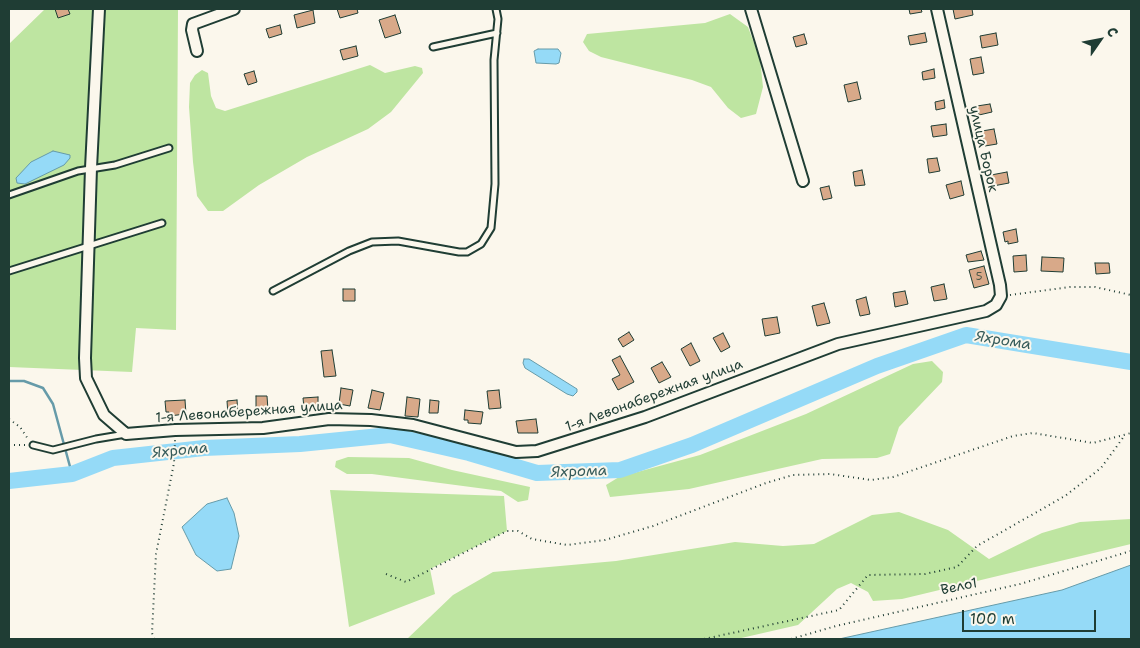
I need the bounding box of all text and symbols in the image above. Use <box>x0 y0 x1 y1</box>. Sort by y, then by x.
north arrow <box>1075 15 1125 65</box>
text: С <box>1103 23 1122 40</box>
street label: улица Борок <box>965 104 1001 194</box>
house number: 5 <box>976 270 982 284</box>
water label: Яхрома <box>974 328 1032 354</box>
street label: 1-я Левонабережная улица <box>563 356 745 436</box>
street label: 1-я Левонабережная улица <box>155 397 343 427</box>
water label: Яхрома <box>151 439 209 463</box>
water label: Яхрома <box>551 462 607 482</box>
street label: Вело1 <box>939 575 979 599</box>
scale bar <box>965 600 1099 632</box>
text: 100 m <box>970 609 1015 629</box>

